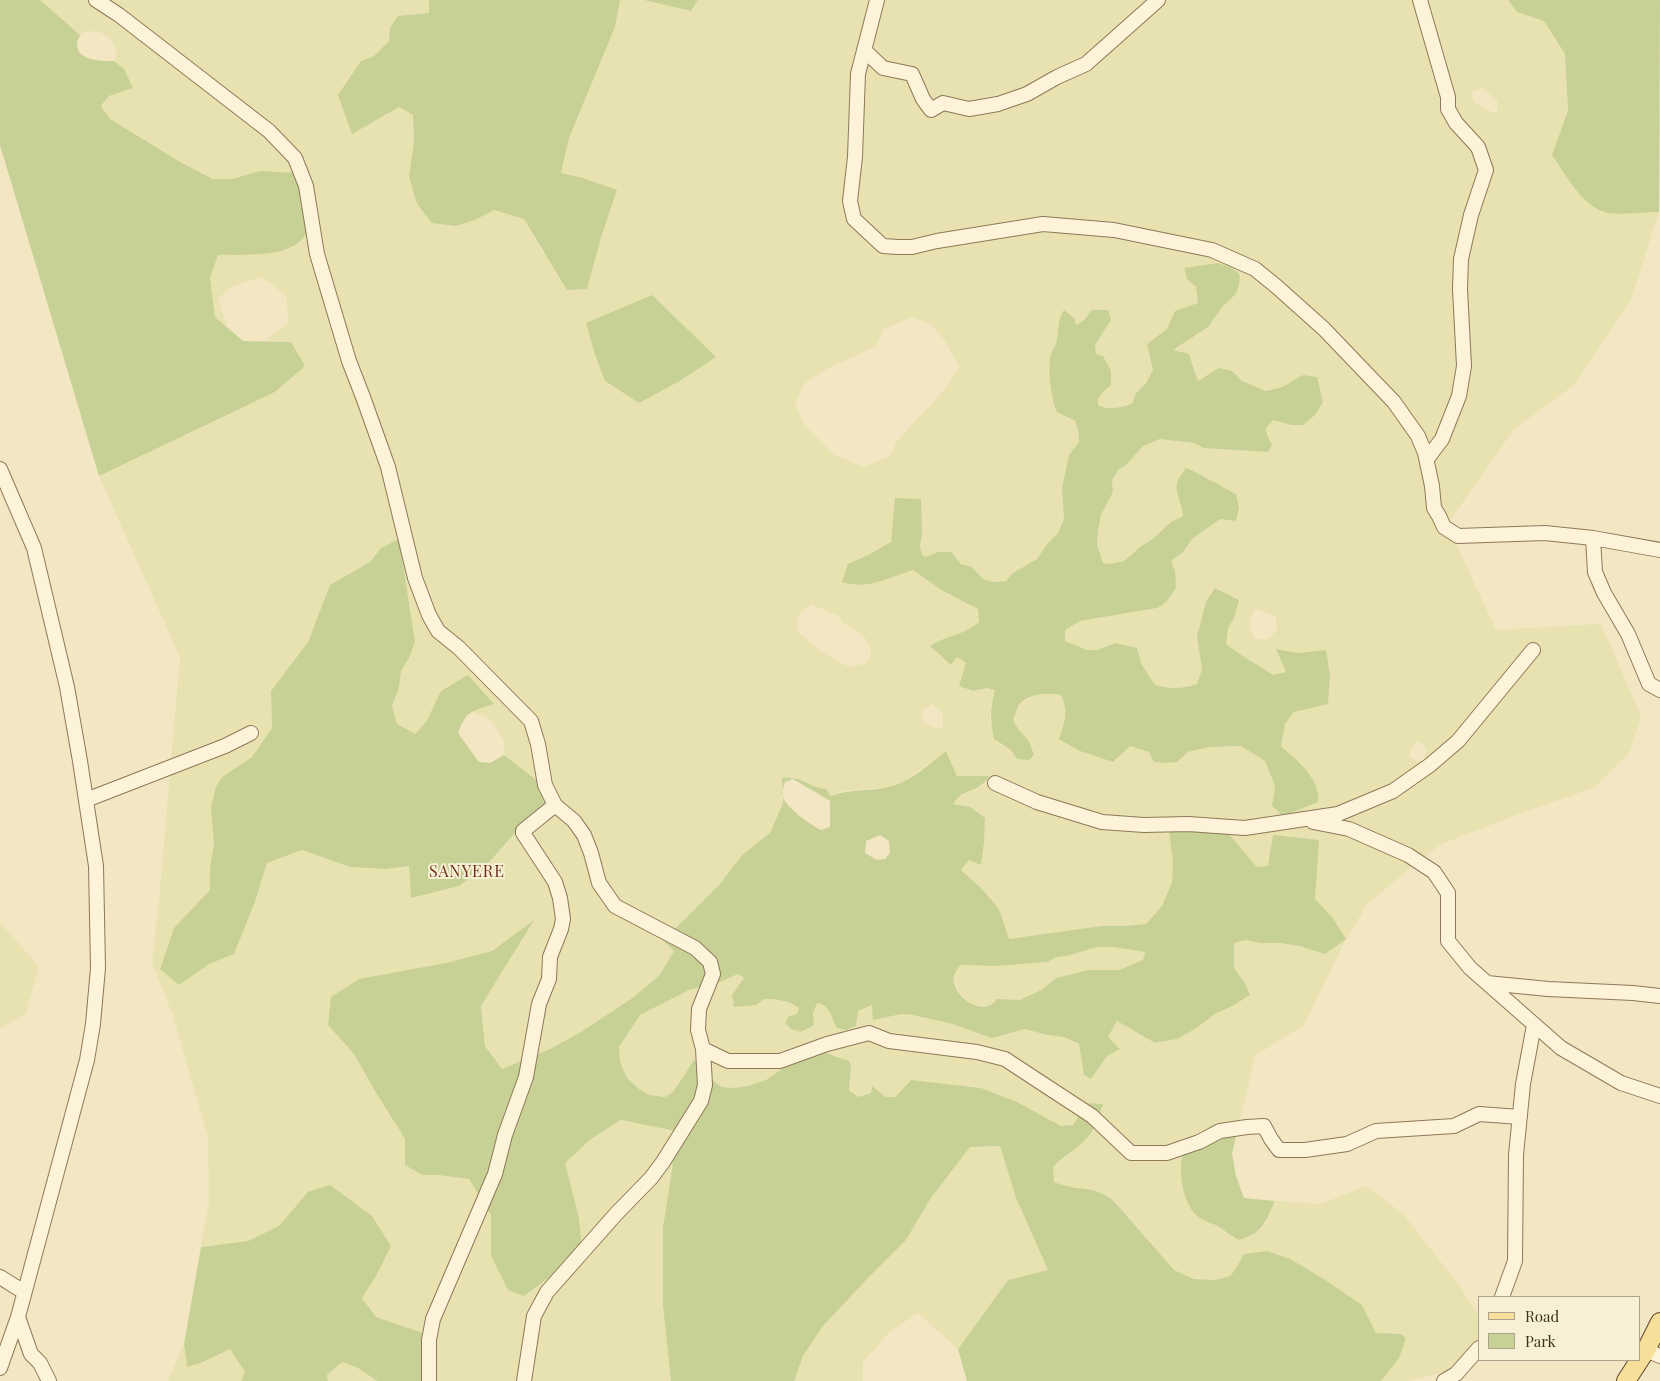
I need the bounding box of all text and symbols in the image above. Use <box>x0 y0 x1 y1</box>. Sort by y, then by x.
district label: SANYERE <box>428 862 506 882</box>
legend <box>1478 1296 1640 1361</box>
text: Road <box>1525 1306 1559 1326</box>
text: Park <box>1525 1331 1556 1351</box>

